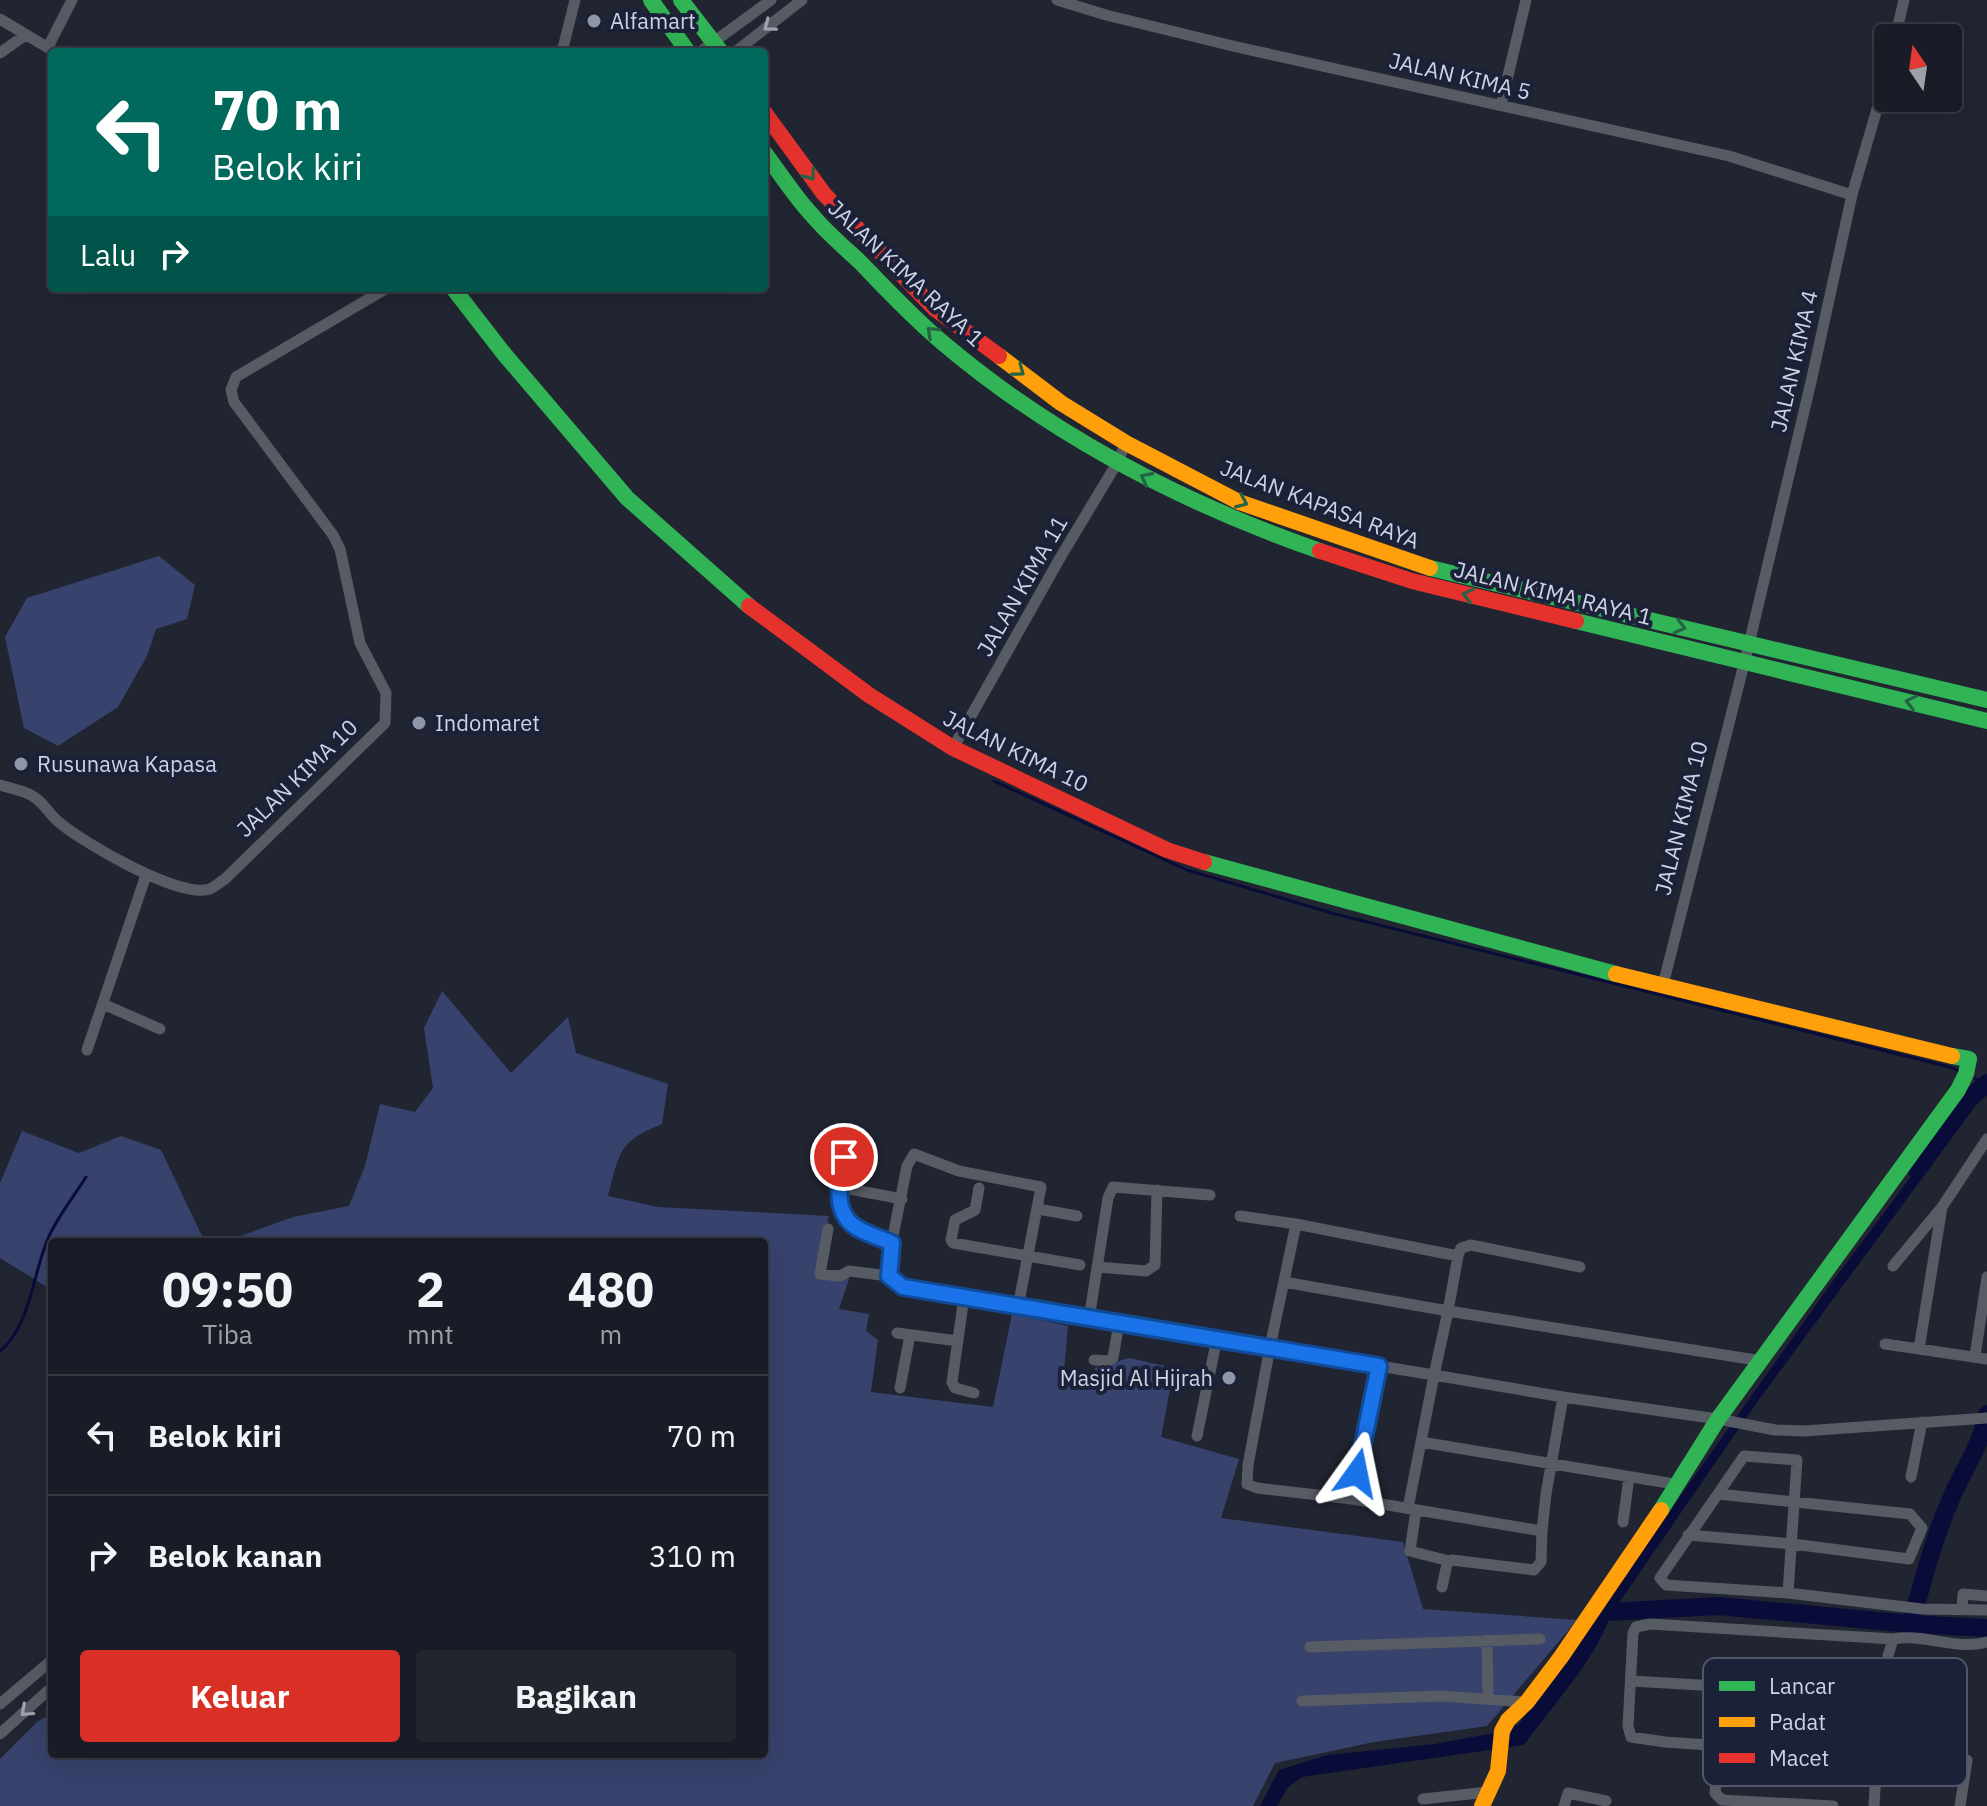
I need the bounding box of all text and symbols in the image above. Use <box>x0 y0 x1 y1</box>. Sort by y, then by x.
place label: Alfamart <box>610 6 696 35</box>
marker: Alfamart <box>585 12 603 30</box>
one-way arrow <box>763 17 778 31</box>
north arrow <box>1874 24 1962 112</box>
map controls <box>1874 24 1962 112</box>
street label: JALAN KIMA 5 <box>1386 45 1534 106</box>
text: 70 m <box>212 73 342 145</box>
icon: left <box>80 80 184 184</box>
text: Belok kiri <box>212 143 363 190</box>
one-way arrow <box>800 166 815 180</box>
street label: JALAN KIMA RAYA 1 <box>822 193 990 352</box>
icon: right <box>152 232 196 276</box>
text: Lalu <box>80 235 136 274</box>
street label: JALAN KIMA 4 <box>1763 287 1824 435</box>
one-way arrow <box>926 327 941 341</box>
one-way arrow <box>1010 362 1024 376</box>
street label: JALAN KAPASA RAYA <box>1217 452 1424 555</box>
one-way arrow <box>1139 472 1154 488</box>
one-way arrow <box>1234 493 1249 509</box>
street label: JALAN KIMA 11 <box>970 510 1074 661</box>
street label: JALAN KIMA RAYA 1 <box>1451 554 1655 631</box>
one-way arrow <box>1462 587 1476 604</box>
one-way arrow <box>1673 617 1687 634</box>
one-way arrow <box>1905 695 1919 712</box>
street label: JALAN KIMA 10 <box>939 703 1093 798</box>
place label: Indomaret <box>435 708 540 737</box>
street label: JALAN KIMA 10 <box>230 712 363 843</box>
marker: Indomaret <box>410 714 428 732</box>
street label: JALAN KIMA 10 <box>1647 738 1714 898</box>
place label: Rusunawa Kapasa <box>37 749 217 778</box>
marker: Rusunawa Kapasa <box>12 755 30 773</box>
pin <box>810 1123 878 1191</box>
icon: arrive <box>822 1135 866 1179</box>
text: 09:50 <box>162 1258 293 1320</box>
text: 2 <box>416 1258 445 1320</box>
text: 480 <box>568 1258 654 1320</box>
text: Tiba <box>202 1317 253 1351</box>
text: mnt <box>407 1317 454 1351</box>
text: m <box>599 1317 622 1351</box>
place label: Masjid Al Hijrah <box>1060 1363 1213 1392</box>
marker: Masjid Al Hijrah <box>1220 1369 1238 1387</box>
icon: left <box>80 1413 124 1457</box>
text: Belok kiri <box>148 1416 282 1455</box>
text: 70 m <box>667 1416 736 1455</box>
position arrow <box>1315 1431 1399 1515</box>
icon: right <box>80 1533 124 1577</box>
text: Belok kanan <box>148 1536 322 1575</box>
text: 310 m <box>649 1536 736 1575</box>
button: Keluar <box>80 1650 400 1742</box>
button: Bagikan <box>416 1650 736 1742</box>
legend <box>1703 1658 1967 1786</box>
text: Lancar <box>1769 1671 1835 1700</box>
one-way arrow <box>21 1701 35 1716</box>
text: Padat <box>1769 1707 1826 1736</box>
text: Macet <box>1769 1743 1829 1772</box>

